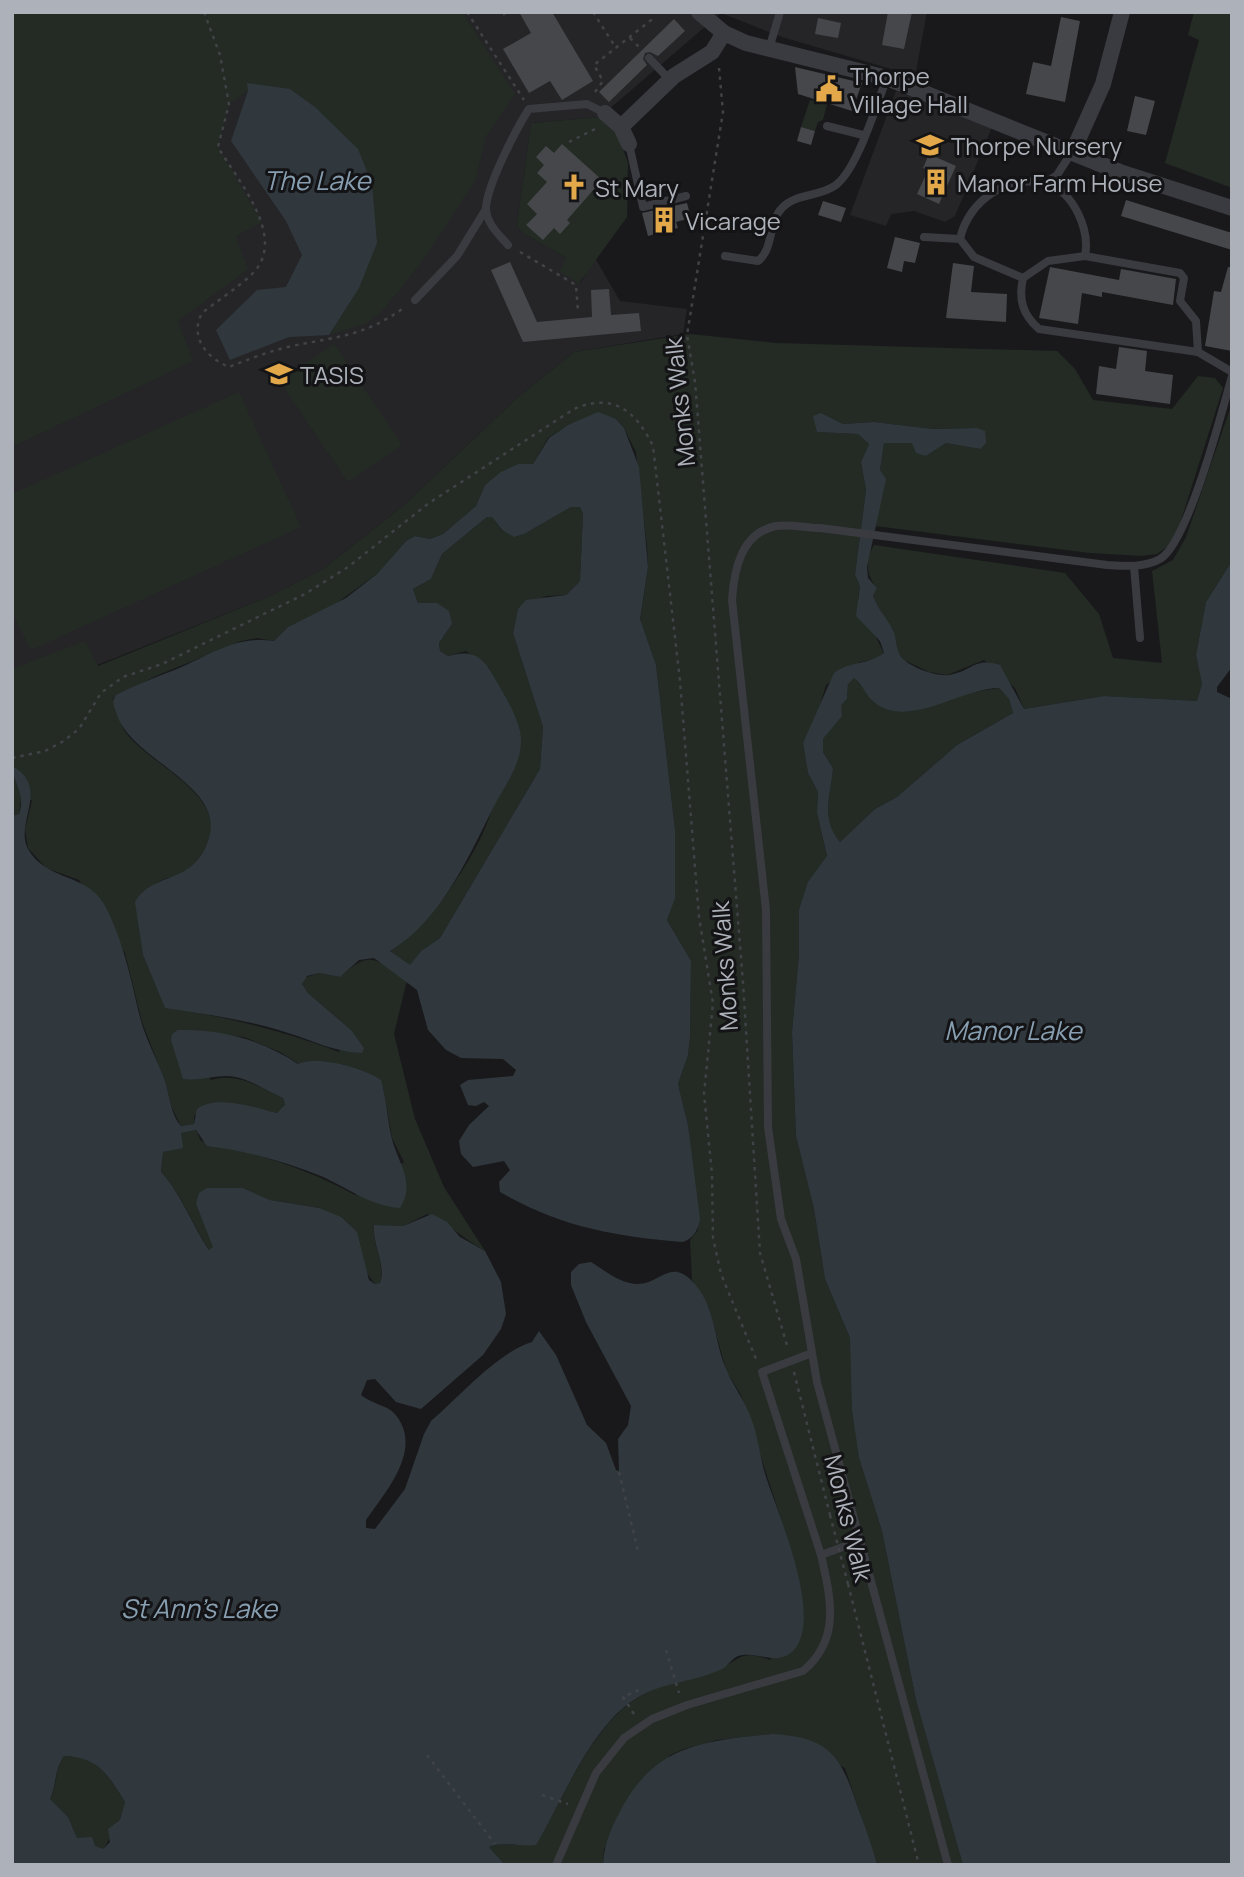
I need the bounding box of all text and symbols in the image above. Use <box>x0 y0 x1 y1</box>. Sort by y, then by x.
place label: Thorpe Village Hall <box>850 59 968 120</box>
public building icon: Thorpe Village Hall <box>814 74 844 104</box>
place label: Thorpe Nursery <box>951 129 1122 162</box>
school or university icon: Thorpe Nursery <box>915 130 945 160</box>
water label: The Lake <box>264 162 372 198</box>
place label: Manor Farm House <box>957 166 1163 199</box>
building icon: Manor Farm House <box>921 167 951 197</box>
place label: St Mary <box>595 171 679 204</box>
church icon: St Mary <box>559 172 589 202</box>
place label: Vicarage <box>685 204 781 237</box>
building icon: Vicarage <box>649 205 679 235</box>
street label: Monks Walk <box>656 335 702 468</box>
place label: TASIS <box>300 358 364 391</box>
school or university icon: TASIS <box>264 359 294 389</box>
street label: Monks Walk <box>703 899 745 1032</box>
water label: Manor Lake <box>944 1012 1083 1048</box>
street label: Monks Walk <box>817 1451 881 1586</box>
water label: St Ann's Lake <box>121 1590 279 1626</box>

